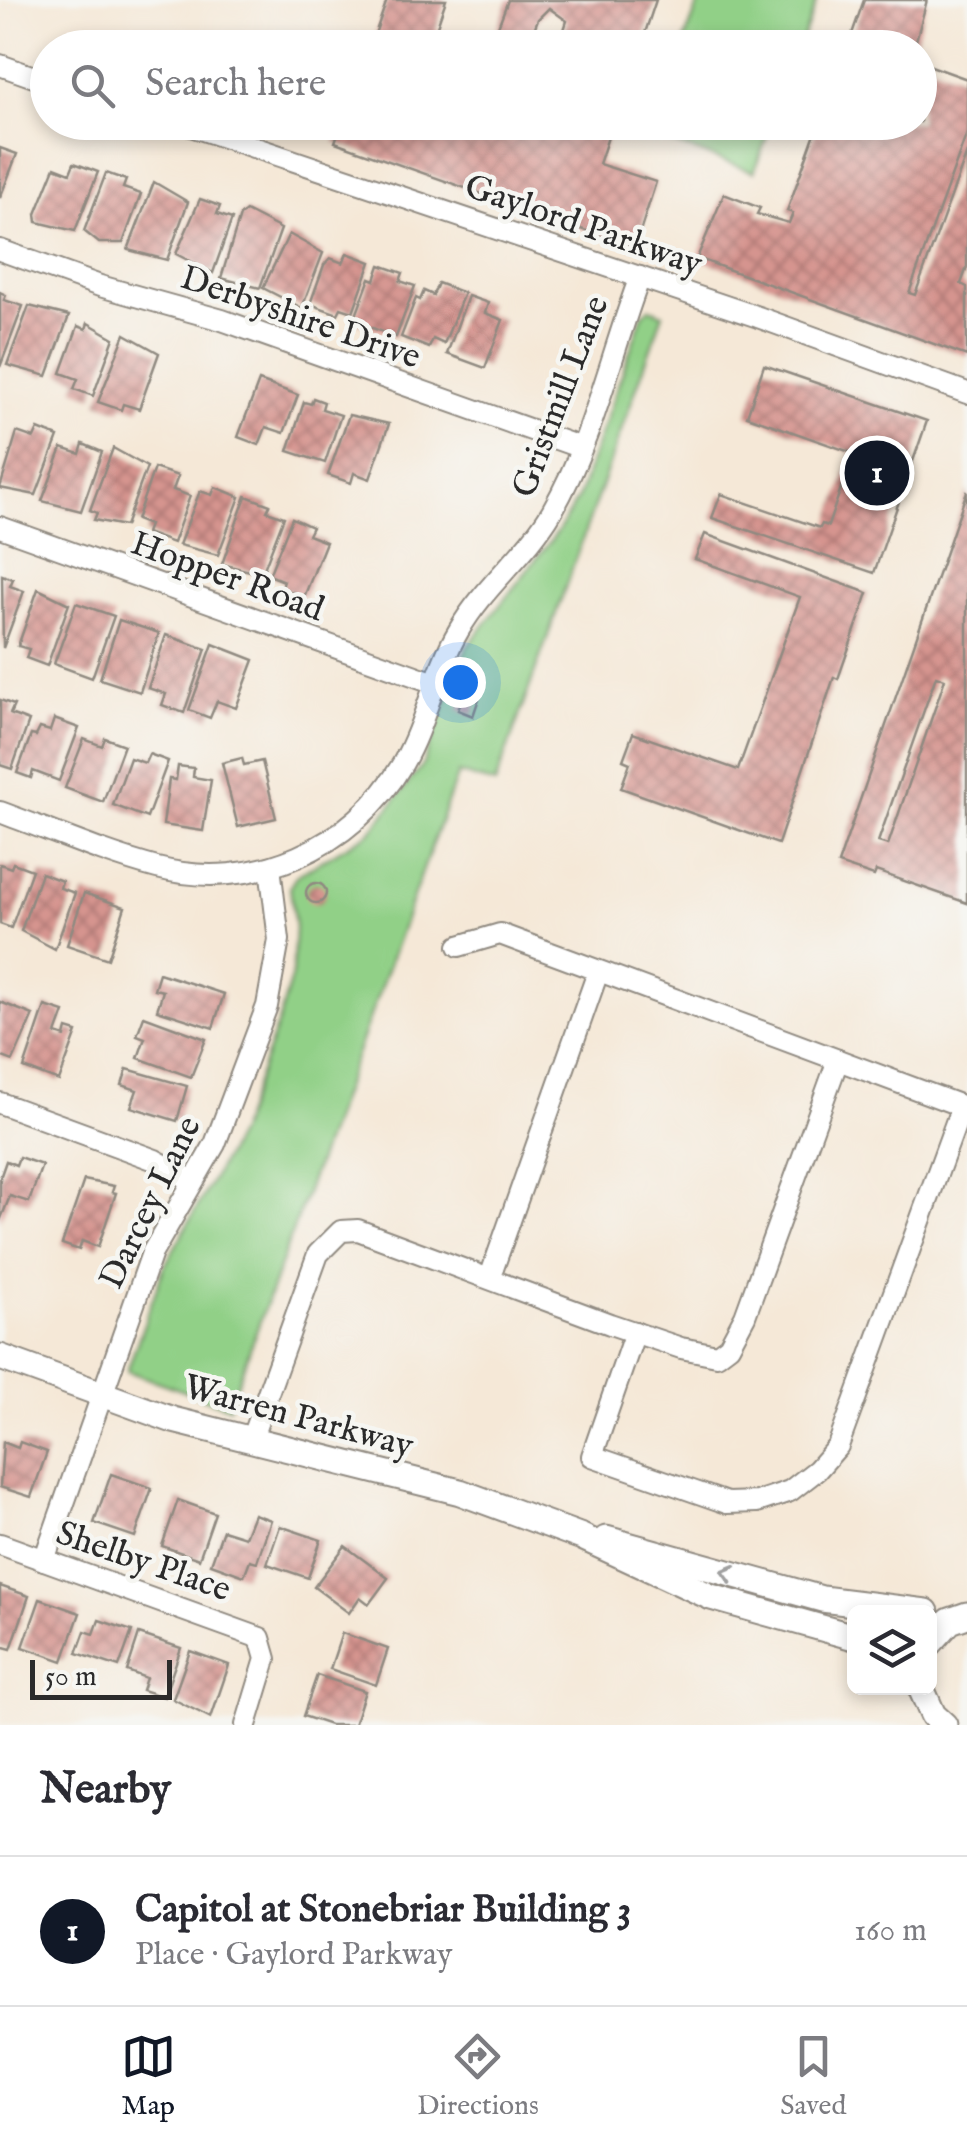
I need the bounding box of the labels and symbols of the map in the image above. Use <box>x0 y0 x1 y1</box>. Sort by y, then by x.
street label: Gaylord Parkway <box>459 165 709 288</box>
street label: Derbyshire Drive <box>174 256 426 380</box>
street label: Gristmill Lane <box>502 290 620 504</box>
pin: 1 <box>844 436 910 510</box>
street label: Hopper Road <box>125 522 330 633</box>
your location <box>435 657 486 708</box>
street label: Darcey Lane <box>90 1109 212 1297</box>
street label: Warren Parkway <box>179 1365 419 1470</box>
street label: Shelby Place <box>50 1512 236 1613</box>
one-way arrow <box>721 1564 738 1585</box>
scale bar <box>30 1655 172 1700</box>

